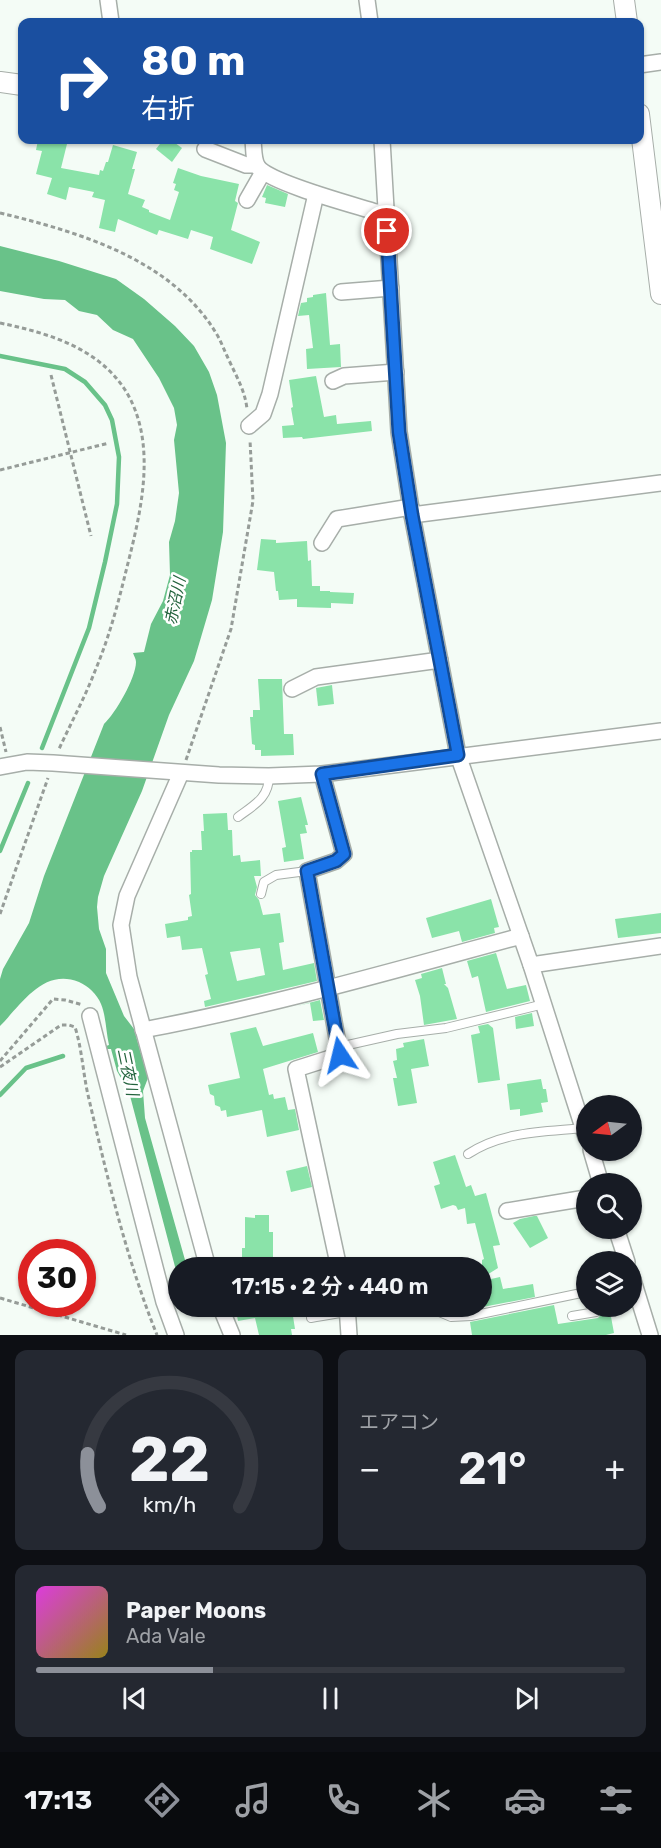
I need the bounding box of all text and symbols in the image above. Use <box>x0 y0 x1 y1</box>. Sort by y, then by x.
text: 80 m <box>141 36 245 86</box>
icon: right <box>42 42 120 120</box>
text: 右折 <box>141 93 195 125</box>
pin <box>361 205 412 256</box>
icon: arrive <box>370 214 403 247</box>
water label: 赤沼川 <box>161 574 190 626</box>
position arrow <box>308 1023 372 1087</box>
water label: 三夜川 <box>114 1047 143 1099</box>
north arrow <box>576 1095 642 1161</box>
map controls <box>576 1095 642 1317</box>
button: search <box>576 1173 642 1239</box>
speed limit sign: 30 <box>18 1239 96 1317</box>
button: layers <box>576 1251 642 1317</box>
text: 17:15 · 2 分 · 440 m <box>231 1273 429 1300</box>
text: エアコン <box>359 1410 439 1434</box>
text: 22 <box>128 1423 210 1497</box>
text: 21° <box>458 1442 527 1495</box>
text: − <box>359 1449 380 1488</box>
text: + <box>604 1449 625 1488</box>
text: km/h <box>142 1492 196 1517</box>
text: Paper Moons <box>126 1597 266 1624</box>
text: Ada Vale <box>126 1624 206 1648</box>
icon: previous <box>118 1682 151 1715</box>
icon: pause <box>314 1682 347 1715</box>
icon: next <box>510 1682 543 1715</box>
icon: directions <box>141 1779 183 1821</box>
icon: music <box>232 1779 274 1821</box>
icon: phone <box>322 1779 364 1821</box>
icon: climate <box>413 1779 455 1821</box>
icon: car <box>504 1779 546 1821</box>
icon: filters <box>595 1779 637 1821</box>
text: 17:13 <box>24 1784 92 1816</box>

